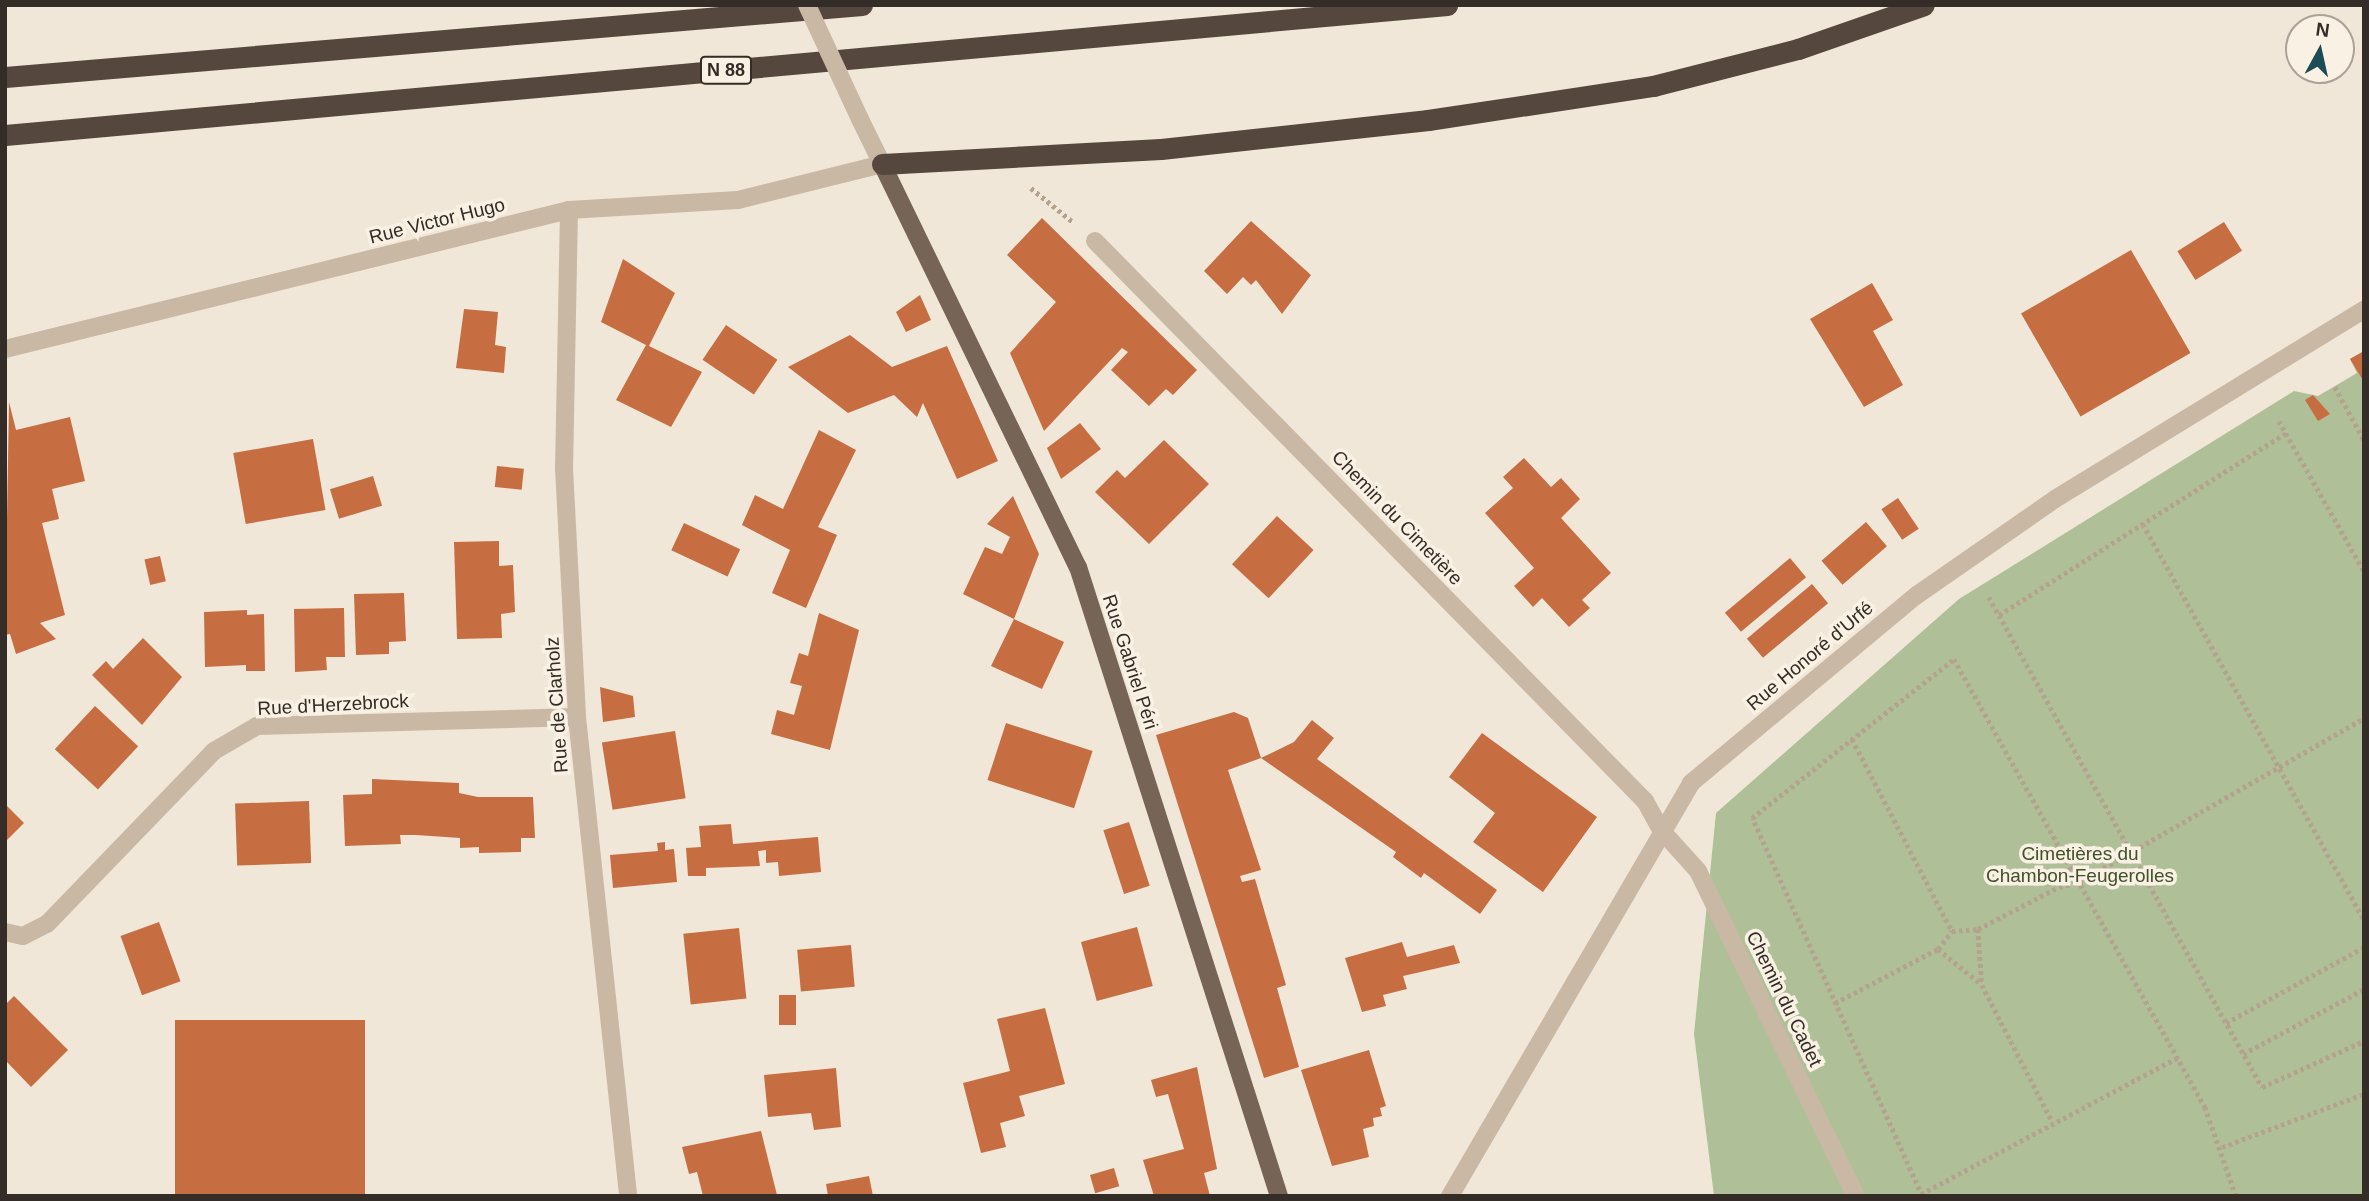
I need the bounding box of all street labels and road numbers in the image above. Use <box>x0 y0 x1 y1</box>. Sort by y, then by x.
road number: N 88 <box>700 56 752 84</box>
street label: Rue Victor Hugo <box>367 193 507 249</box>
street label: Chemin du Cimetière <box>1327 446 1467 590</box>
street label: Rue Gabriel Péri <box>1097 592 1163 732</box>
street label: Rue Honoré d'Urfé <box>1742 597 1878 715</box>
street label: Rue de Clarholz <box>541 636 573 774</box>
street label: Rue d'Herzebrock <box>257 690 409 720</box>
street label: Chemin du Cadet <box>1741 928 1827 1070</box>

